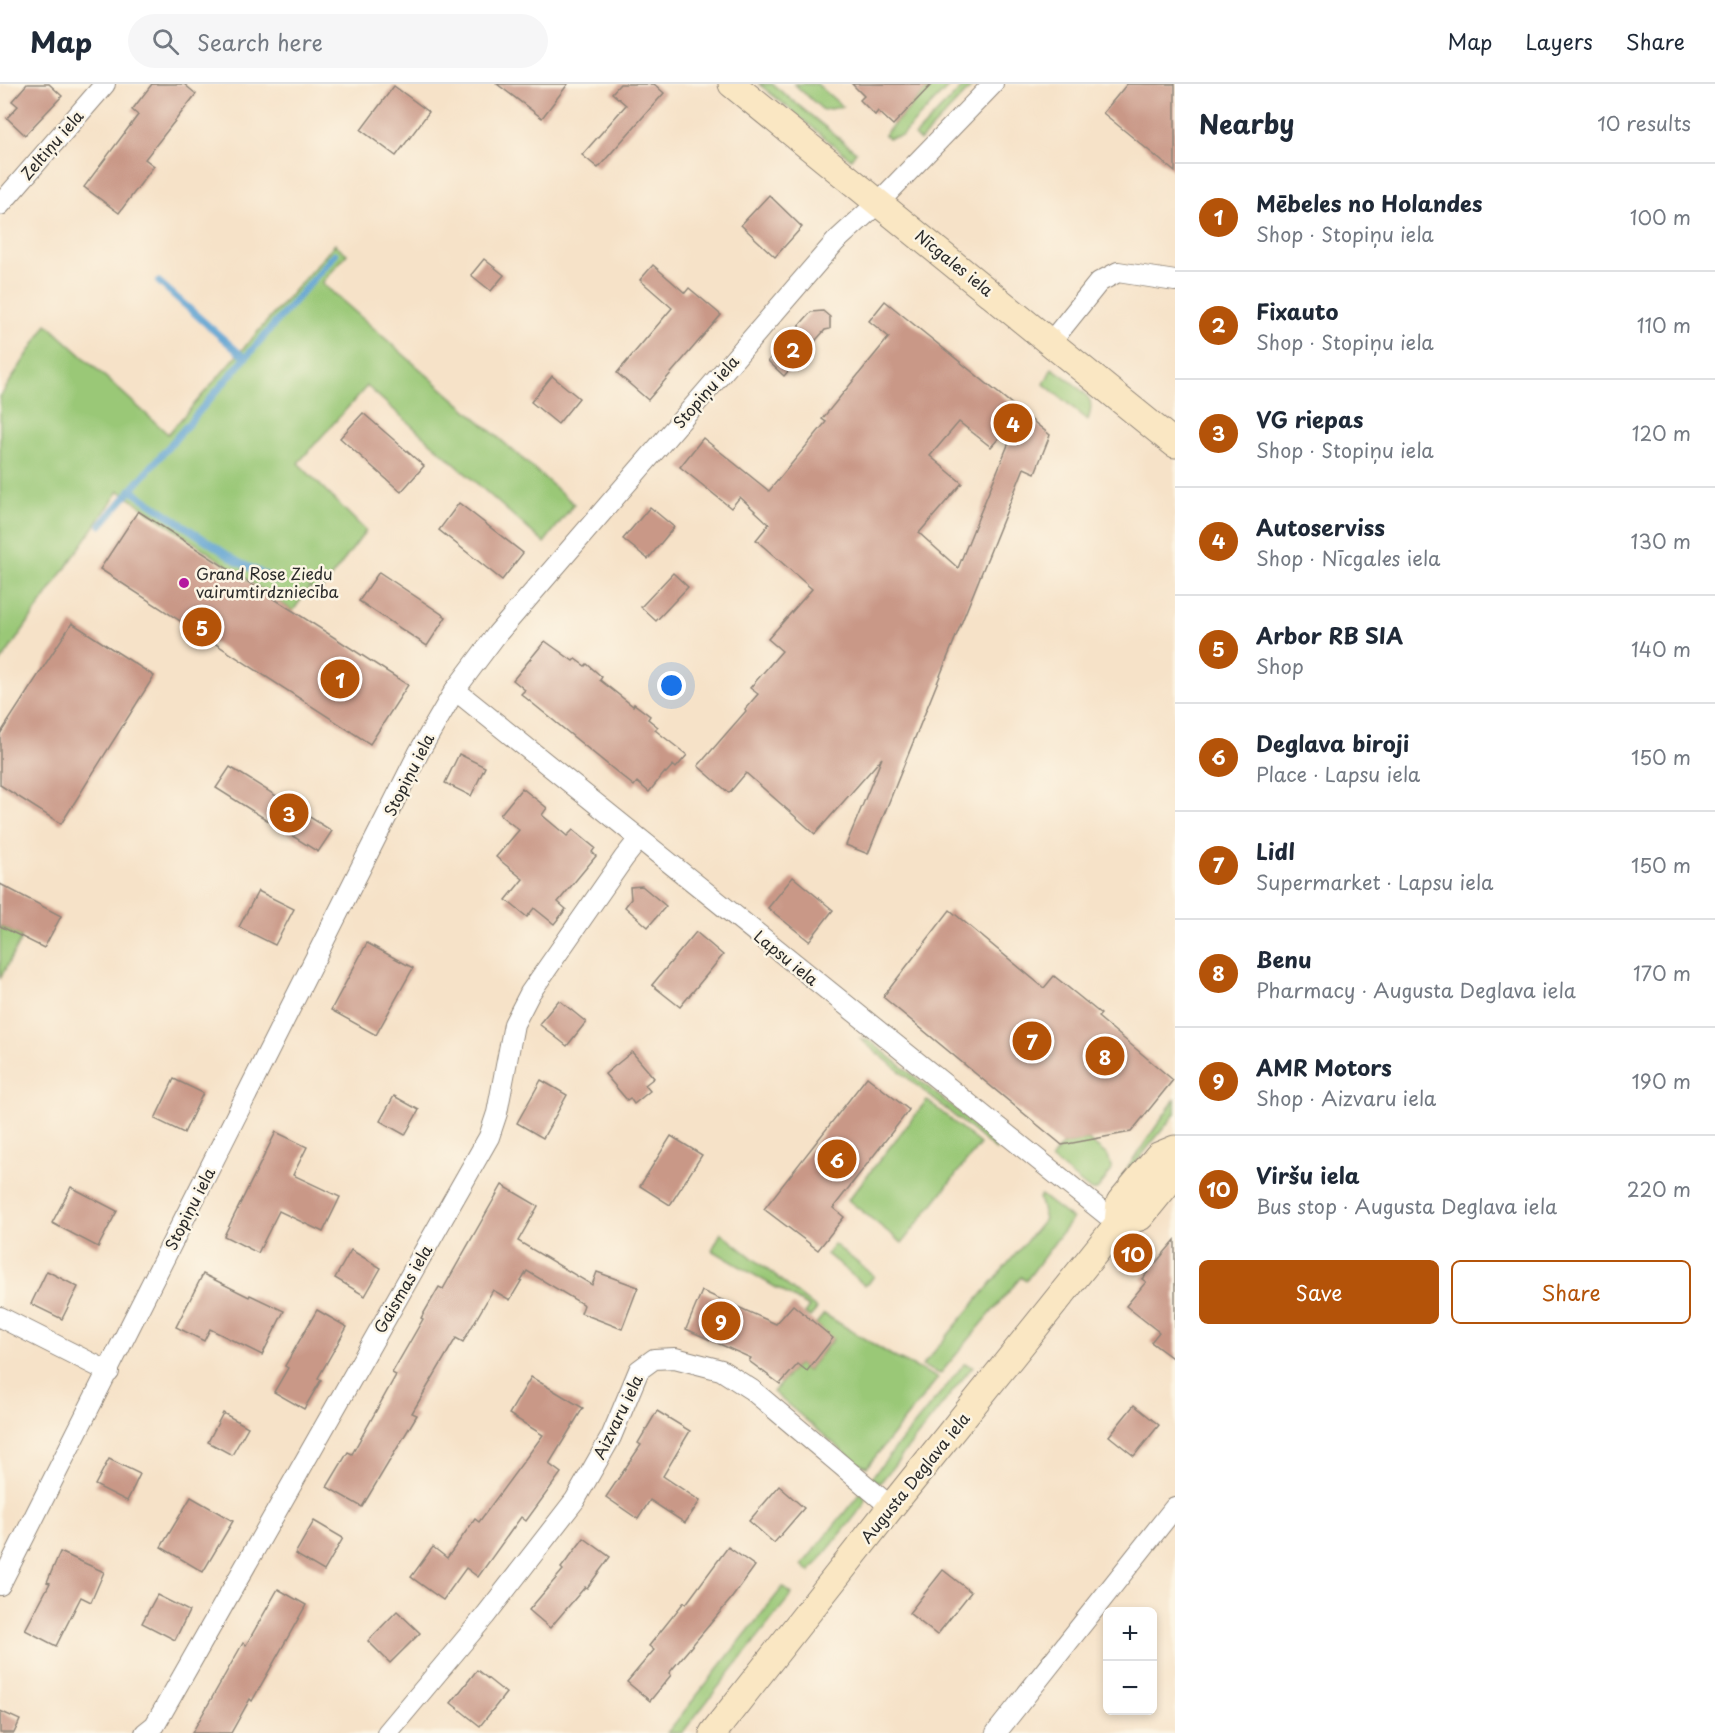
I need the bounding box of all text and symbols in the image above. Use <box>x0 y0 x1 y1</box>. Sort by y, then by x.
search box <box>128 14 548 68</box>
text: Map <box>30 20 92 63</box>
icon: search <box>149 25 182 58</box>
text: Search here <box>197 25 323 58</box>
text: Map <box>1448 25 1492 57</box>
text: Layers <box>1525 25 1593 57</box>
text: Share <box>1626 25 1685 57</box>
street label: Zeltiņu iela <box>14 104 88 184</box>
text: Nearby <box>1199 104 1294 143</box>
text: 10 results <box>1597 108 1691 138</box>
text: Mēbeles no Holandes <box>1256 186 1483 219</box>
text: 1 <box>1214 202 1223 232</box>
text: 100 m <box>1630 202 1691 232</box>
text: Shop · Stopiņu iela <box>1256 219 1434 249</box>
street label: Nīcgales iela <box>910 223 999 301</box>
text: Fixauto <box>1256 294 1338 327</box>
text: 2 <box>1211 310 1226 340</box>
text: 110 m <box>1637 310 1691 340</box>
pin: 2 <box>774 326 812 372</box>
text: Shop · Stopiņu iela <box>1256 327 1434 357</box>
street label: Stopiņu iela <box>667 350 744 433</box>
pin: 4 <box>994 400 1032 446</box>
text: VG riepas <box>1256 402 1364 435</box>
text: 3 <box>1212 418 1225 448</box>
text: 120 m <box>1632 418 1691 448</box>
text: Shop · Stopiņu iela <box>1256 435 1434 465</box>
text: Autoserviss <box>1256 510 1385 543</box>
text: 4 <box>1212 526 1225 556</box>
text: 130 m <box>1631 526 1691 556</box>
text: Shop · Nīcgales iela <box>1256 543 1440 573</box>
place label: Grand Rose Ziedu vairumtirdzniecība <box>196 561 339 603</box>
marker: Grand Rose Ziedu vairumtirdzniecība <box>177 576 191 590</box>
pin: 5 <box>182 604 222 650</box>
text: Arbor RB SIA <box>1256 618 1403 651</box>
text: 5 <box>1212 634 1225 664</box>
text: 140 m <box>1631 634 1691 664</box>
text: Shop <box>1256 651 1304 681</box>
pin: 1 <box>320 656 360 702</box>
your location <box>657 671 686 700</box>
text: Deglava biroji <box>1256 726 1409 759</box>
street label: Stopiņu iela <box>377 729 439 820</box>
text: 6 <box>1211 742 1226 772</box>
text: 150 m <box>1631 742 1691 772</box>
text: Place · Lapsu iela <box>1256 759 1420 789</box>
pin: 3 <box>270 790 308 836</box>
text: Lidl <box>1256 834 1295 867</box>
text: 7 <box>1213 850 1224 880</box>
text: 150 m <box>1631 850 1691 880</box>
text: Supermarket · Lapsu iela <box>1256 867 1493 897</box>
street label: Lapsu iela <box>749 924 824 991</box>
text: Benu <box>1256 942 1312 975</box>
text: 8 <box>1212 958 1225 988</box>
text: 170 m <box>1633 958 1691 988</box>
text: Pharmacy · Augusta Deglava iela <box>1256 975 1576 1005</box>
pin: 7 <box>1012 1018 1052 1064</box>
pin: 8 <box>1086 1034 1124 1078</box>
text: AMR Motors <box>1256 1050 1392 1083</box>
text: 9 <box>1213 1066 1224 1096</box>
text: 190 m <box>1632 1066 1691 1096</box>
text: Shop · Aizvaru iela <box>1256 1083 1436 1113</box>
pin: 6 <box>818 1136 856 1182</box>
text: Viršu iela <box>1256 1158 1360 1191</box>
street label: Stopiņu iela <box>158 1163 220 1254</box>
text: 10 <box>1206 1174 1231 1204</box>
text: 220 m <box>1627 1174 1691 1204</box>
text: Bus stop · Augusta Deglava iela <box>1256 1191 1557 1221</box>
pin: 10 <box>1114 1230 1152 1276</box>
street label: Gaismas iela <box>367 1240 437 1337</box>
button: Save <box>1199 1260 1439 1324</box>
button: Share <box>1451 1260 1691 1324</box>
pin: 9 <box>702 1298 740 1344</box>
street label: Aizvaru iela <box>586 1370 648 1463</box>
street label: Augusta Deglava iela <box>854 1407 975 1548</box>
map controls <box>1103 1607 1157 1715</box>
button: + <box>1103 1607 1157 1661</box>
button: − <box>1103 1661 1157 1715</box>

